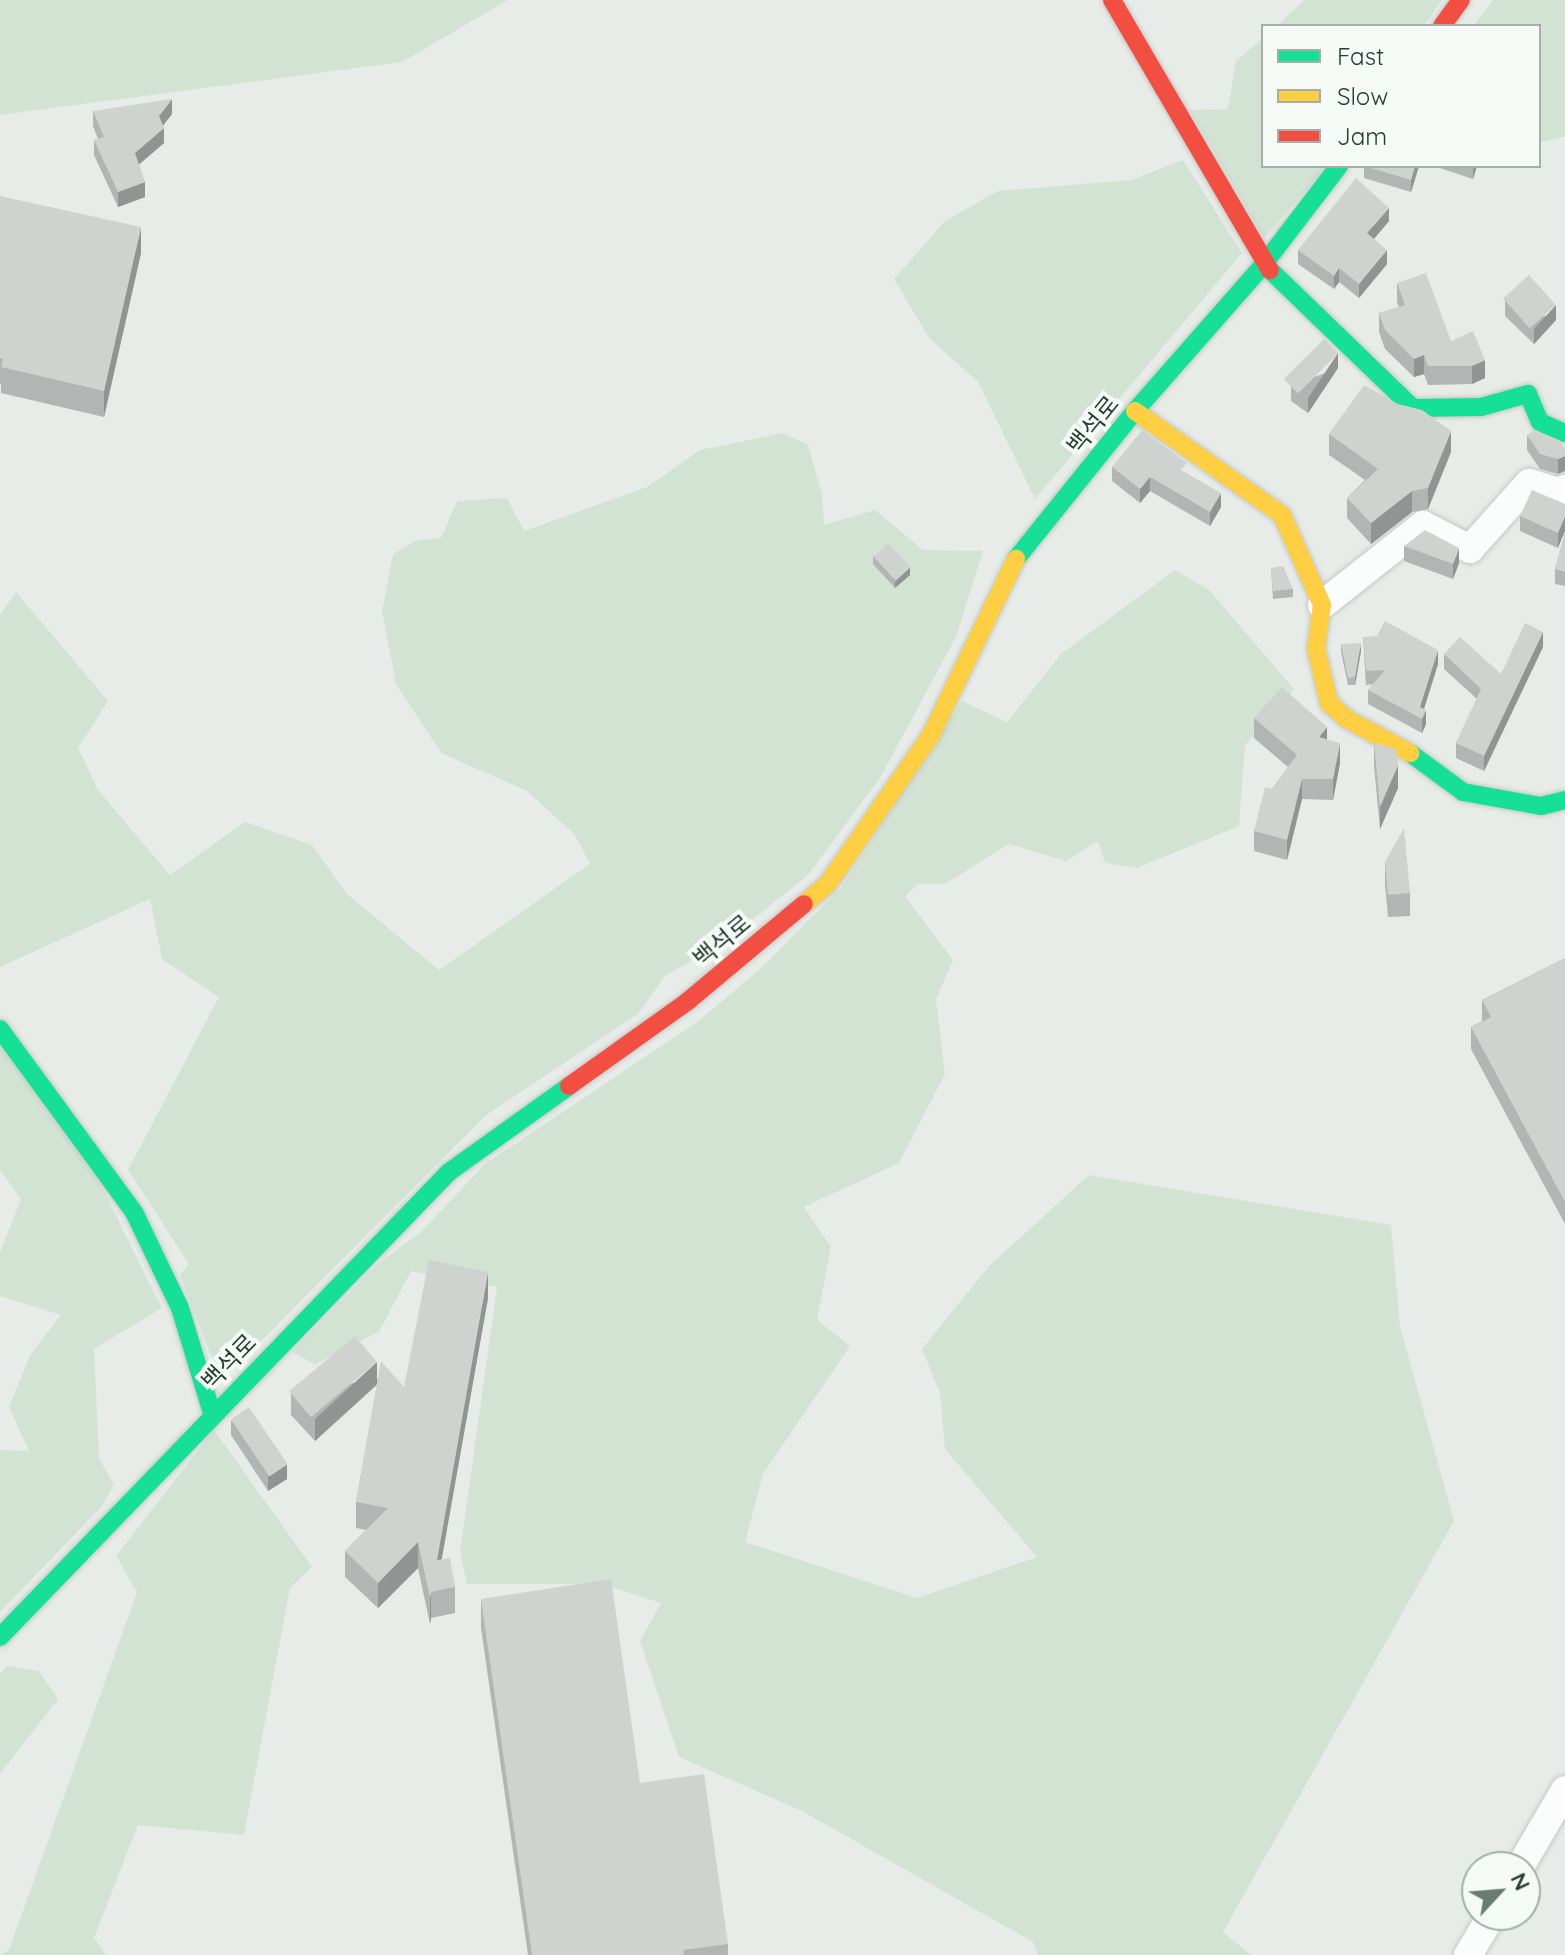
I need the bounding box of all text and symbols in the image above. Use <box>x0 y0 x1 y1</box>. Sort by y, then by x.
legend <box>1261 24 1541 168</box>
text: Fast <box>1337 41 1384 71</box>
text: Slow <box>1337 81 1388 111</box>
text: Jam <box>1337 121 1387 151</box>
street label: 백석로 <box>1061 390 1125 460</box>
street label: 백석로 <box>687 909 757 973</box>
street label: 백석로 <box>196 1328 262 1396</box>
north arrow <box>1461 1851 1541 1931</box>
text: N <box>1505 1868 1537 1895</box>

